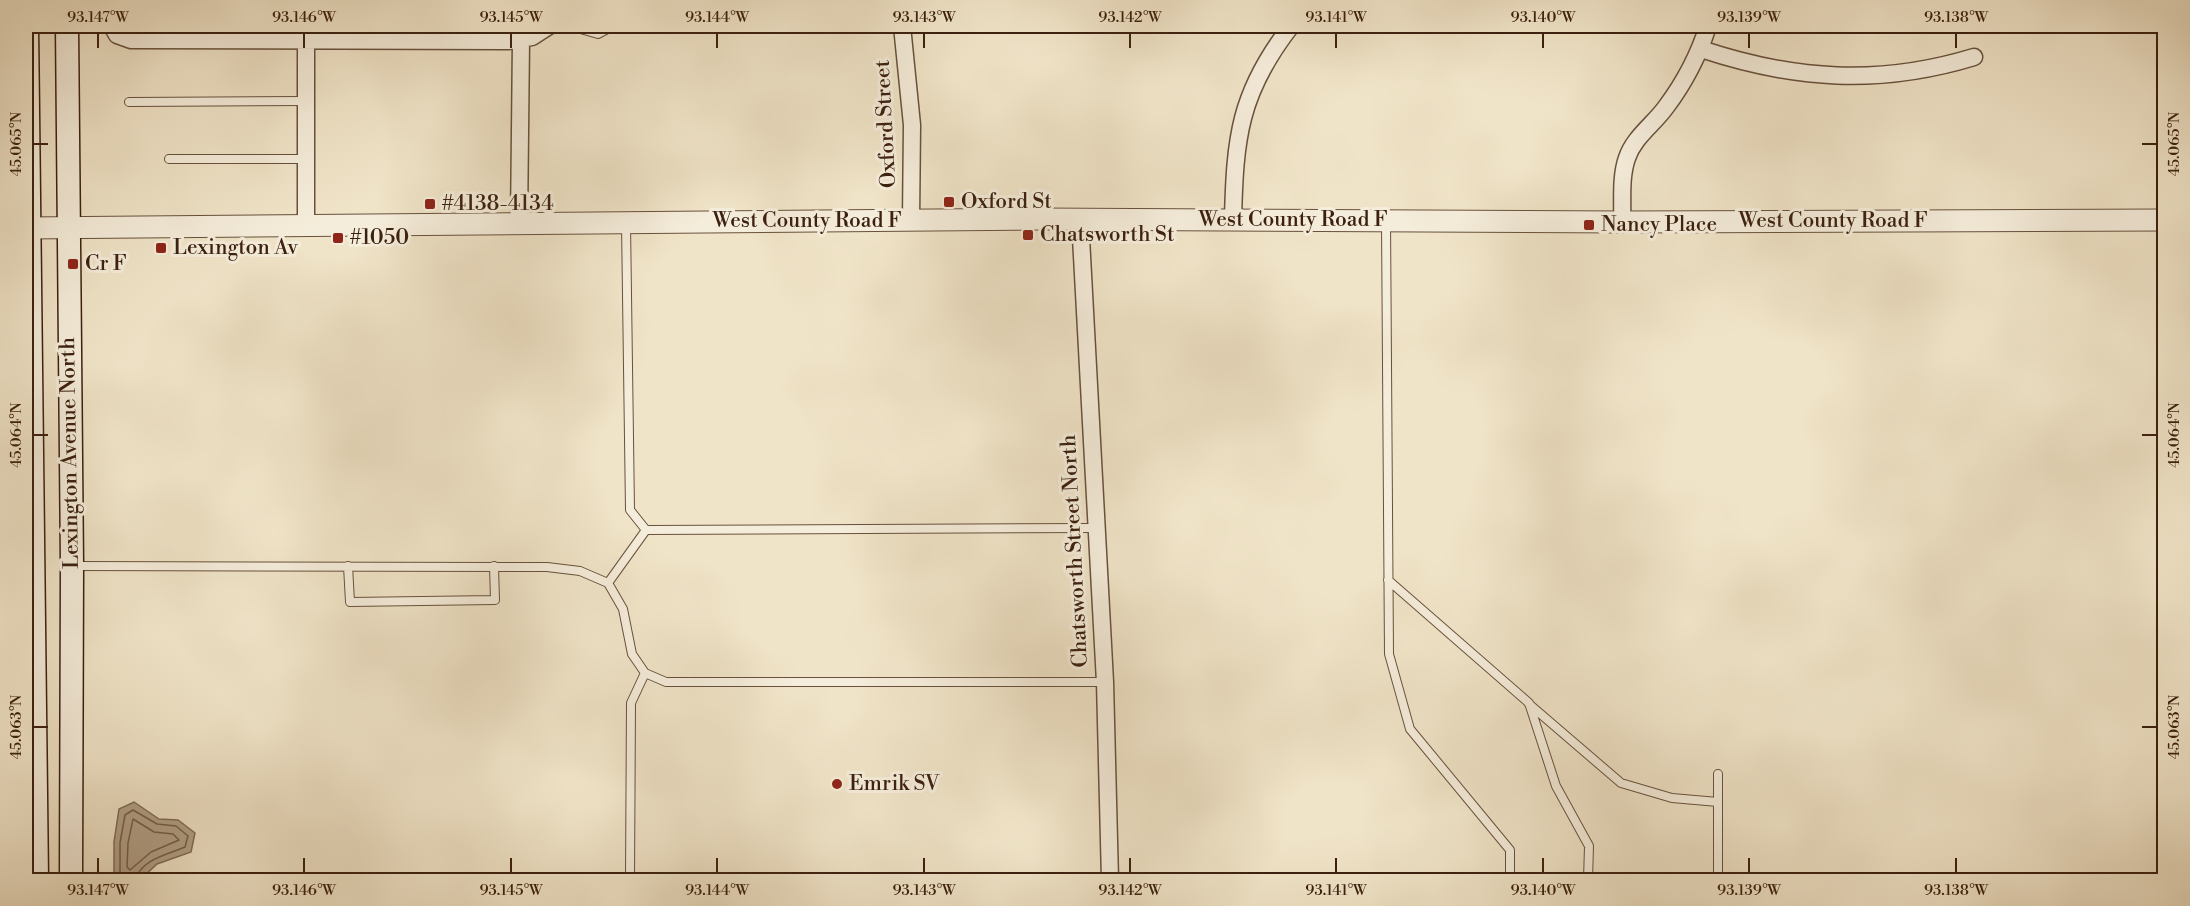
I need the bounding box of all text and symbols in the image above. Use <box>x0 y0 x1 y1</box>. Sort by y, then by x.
text: 93.147°W <box>67 8 129 27</box>
text: 93.146°W <box>272 8 336 27</box>
text: 93.145°W <box>479 8 543 27</box>
text: 93.144°W <box>685 8 749 27</box>
text: 93.143°W <box>892 8 956 27</box>
text: 93.142°W <box>1098 8 1162 27</box>
text: 93.141°W <box>1305 8 1367 27</box>
text: 93.140°W <box>1511 8 1576 27</box>
text: 93.139°W <box>1717 8 1781 27</box>
text: 93.138°W <box>1924 8 1988 27</box>
street label: Oxford Street <box>870 59 902 189</box>
text: 45.065°N <box>7 112 26 176</box>
text: 45.065°N <box>2165 112 2184 176</box>
place label: Oxford St <box>961 189 1052 215</box>
place label: #4138-4134 <box>442 191 554 217</box>
marker: Oxford St <box>942 195 956 209</box>
marker: #4138-4134 <box>423 197 437 211</box>
street label: West County Road F <box>1198 207 1388 233</box>
street label: West County Road F <box>712 208 902 234</box>
street label: West County Road F <box>1738 208 1928 234</box>
place label: Nancy Place <box>1601 212 1717 238</box>
marker: Nancy Place <box>1582 218 1596 232</box>
place label: Chatsworth St <box>1040 222 1175 248</box>
place label: #1050 <box>350 225 409 251</box>
marker: Chatsworth St <box>1021 228 1035 242</box>
marker: #1050 <box>331 231 345 245</box>
place label: Lexington Av <box>173 235 299 261</box>
marker: Lexington Av <box>154 241 168 255</box>
place label: Cr F <box>85 251 127 277</box>
marker: Cr F <box>66 257 80 271</box>
street label: Lexington Avenue North <box>55 336 85 569</box>
text: 45.064°N <box>7 402 26 468</box>
text: 45.064°N <box>2165 402 2184 468</box>
street label: Chatsworth Street North <box>1056 433 1094 668</box>
text: 45.063°N <box>7 695 26 759</box>
text: 45.063°N <box>2165 695 2184 759</box>
place label: Emrik SV <box>849 771 941 797</box>
marker: Emrik SV <box>830 777 844 791</box>
text: 93.147°W <box>67 881 129 900</box>
text: 93.146°W <box>272 881 336 900</box>
text: 93.145°W <box>479 881 543 900</box>
text: 93.144°W <box>685 881 749 900</box>
text: 93.143°W <box>892 881 956 900</box>
text: 93.142°W <box>1098 881 1162 900</box>
text: 93.141°W <box>1305 881 1367 900</box>
text: 93.140°W <box>1511 881 1576 900</box>
text: 93.139°W <box>1717 881 1781 900</box>
text: 93.138°W <box>1924 881 1988 900</box>

